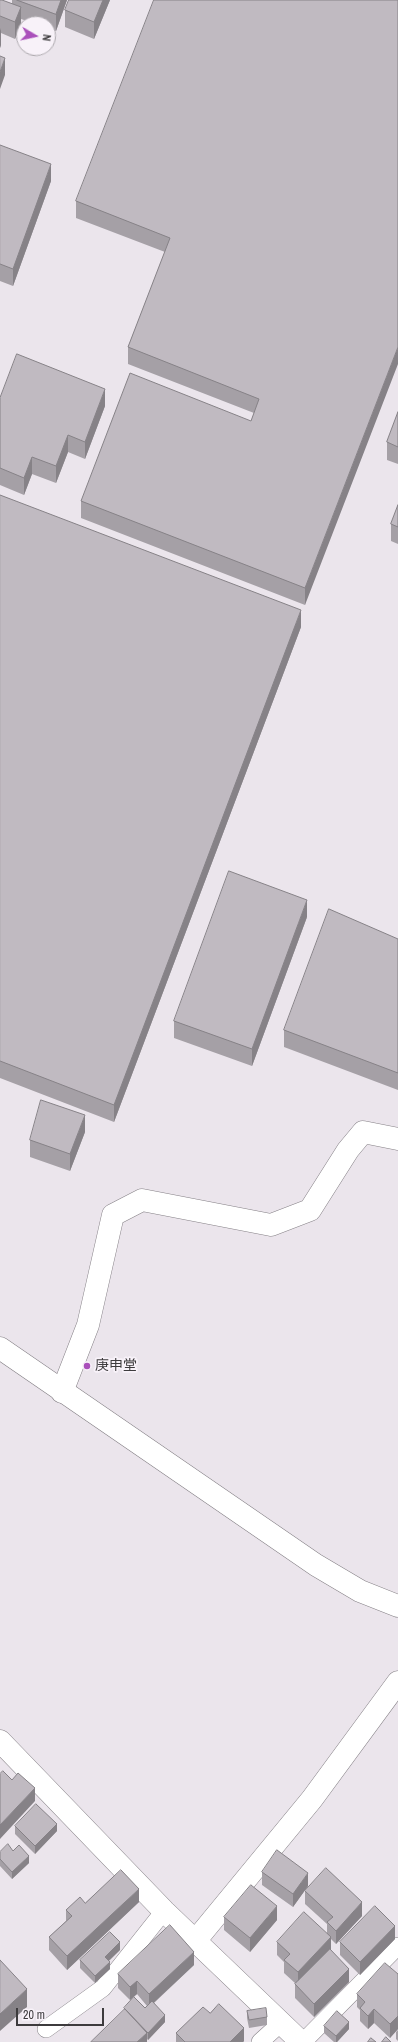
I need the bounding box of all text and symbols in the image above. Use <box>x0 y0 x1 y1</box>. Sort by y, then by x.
north arrow <box>16 16 56 56</box>
text: N <box>39 33 54 42</box>
place label: 庚申堂 <box>95 1358 137 1374</box>
marker: 庚申堂 <box>82 1361 92 1371</box>
scale bar <box>18 2000 106 2026</box>
text: 20 m <box>23 2007 45 2023</box>

